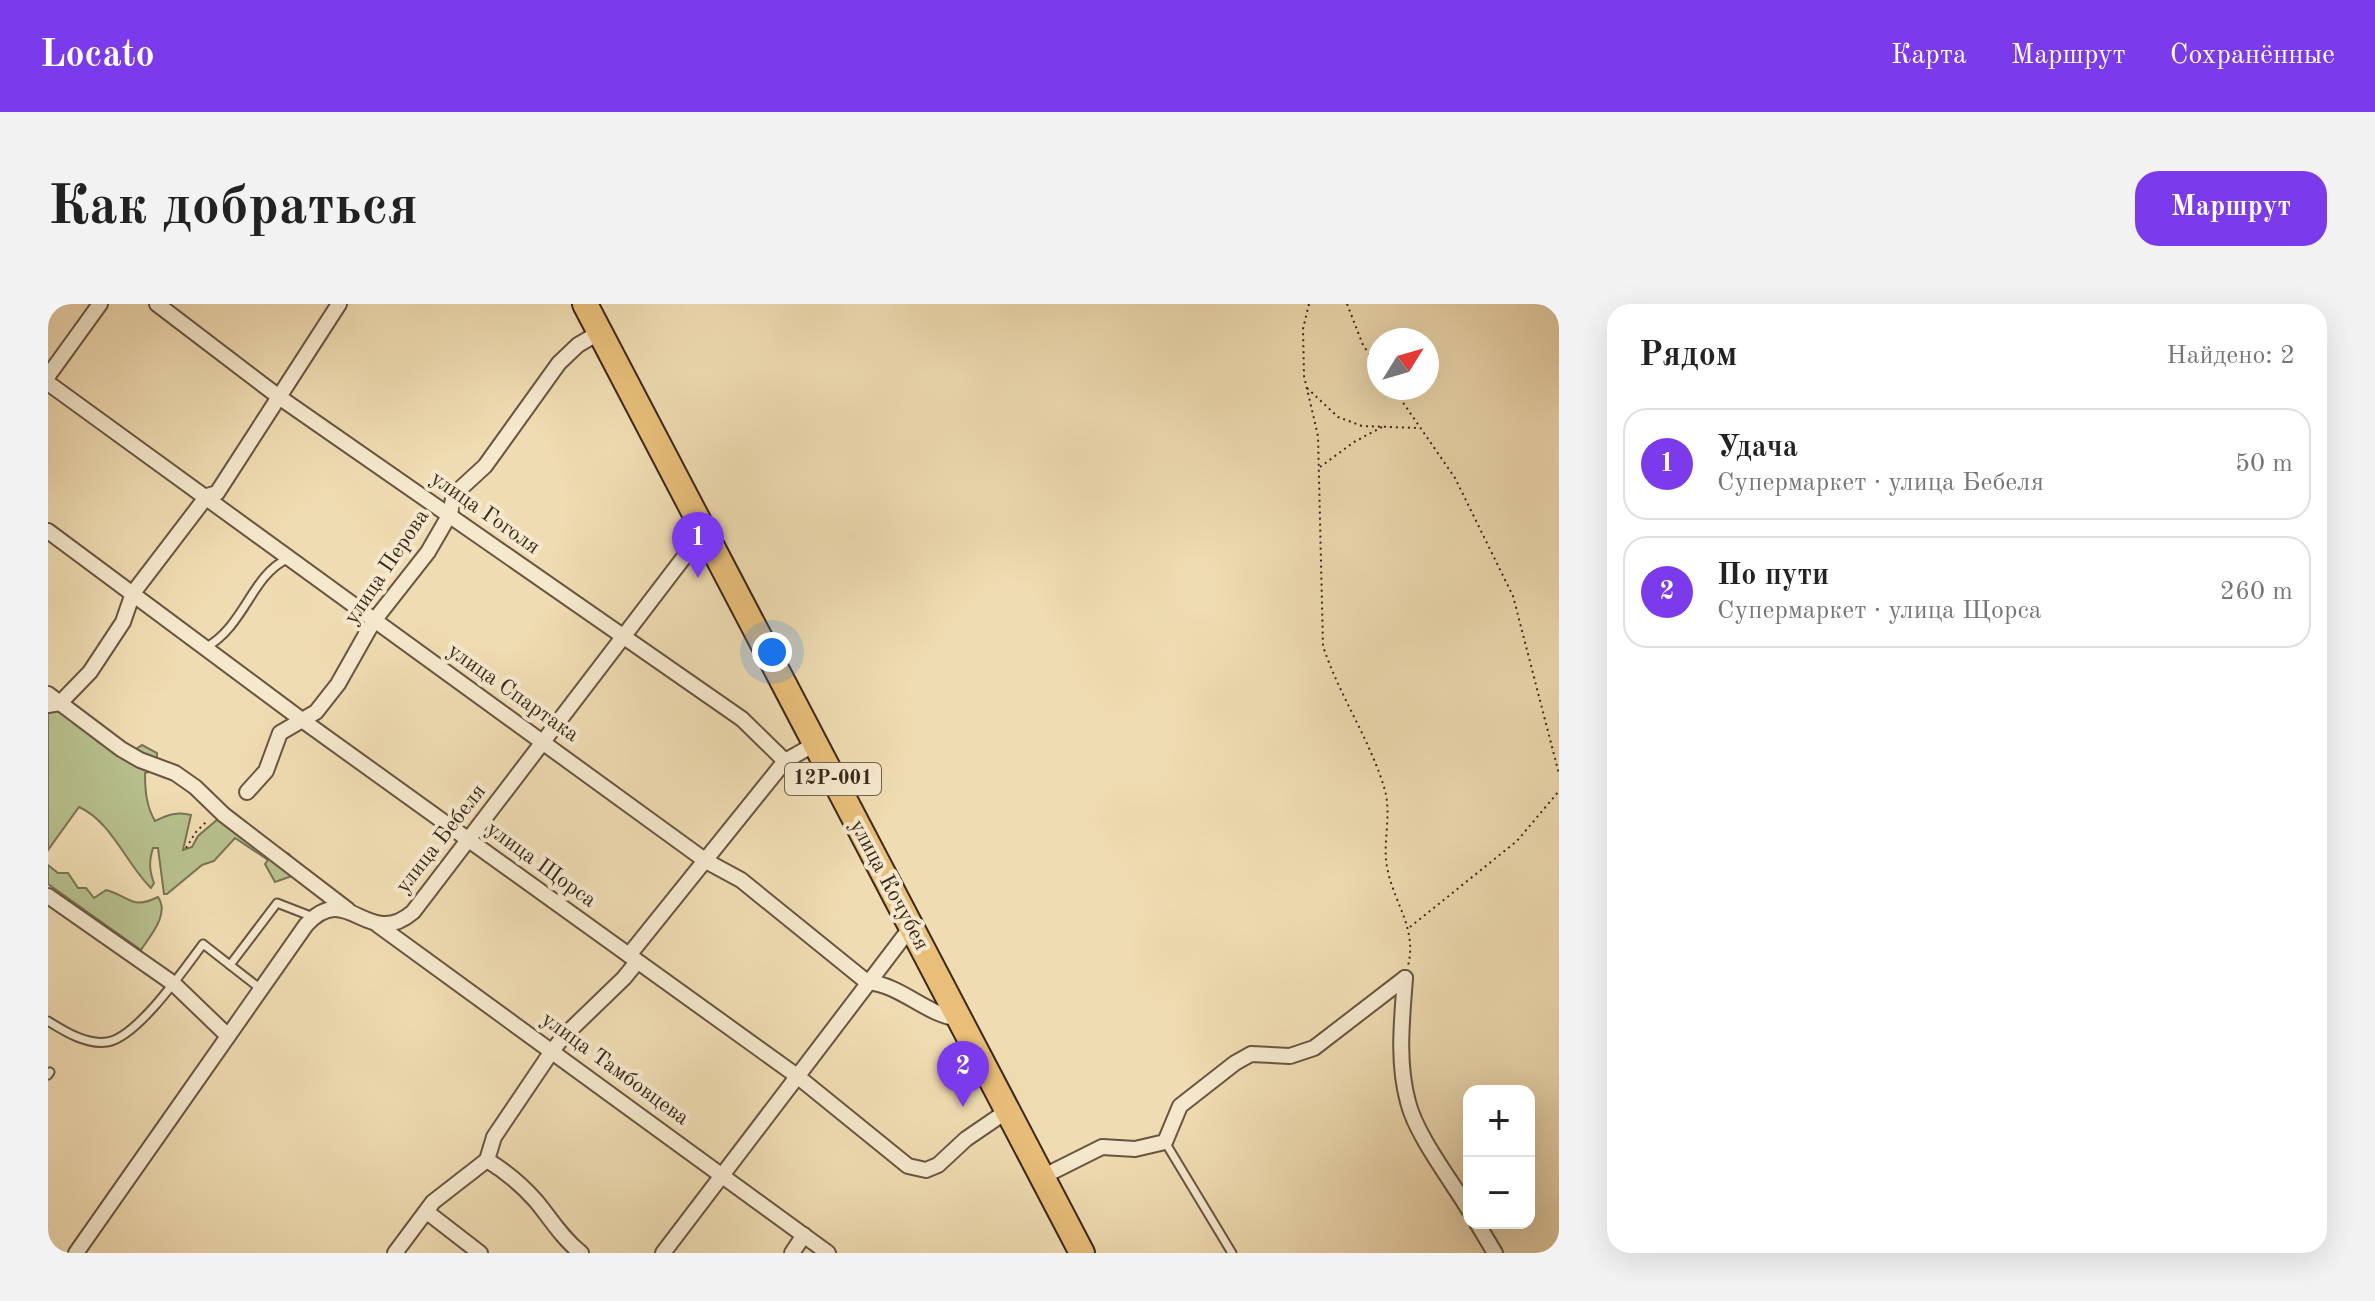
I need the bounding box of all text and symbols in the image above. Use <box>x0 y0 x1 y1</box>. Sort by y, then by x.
text: Locato <box>40 37 155 75</box>
text: Карта <box>1891 42 1967 70</box>
text: Маршрут <box>2011 42 2126 70</box>
text: Сохранённые <box>2170 42 2335 70</box>
button: Маршрут <box>2135 171 2327 246</box>
text: Как добраться <box>48 180 418 236</box>
north arrow <box>1367 328 1439 400</box>
text: Рядом <box>1639 339 1738 373</box>
text: Найдено: 2 <box>2166 343 2295 369</box>
text: Удача <box>1717 433 1798 463</box>
text: 1 <box>1659 451 1675 477</box>
text: 50 m <box>2235 451 2293 477</box>
street label: улица Гоголя <box>426 467 544 559</box>
text: Супермаркет · улица Бебеля <box>1717 470 2044 496</box>
street label: улица Перова <box>341 505 434 629</box>
pin: 1 <box>672 512 724 578</box>
text: По пути <box>1717 561 1829 591</box>
text: 2 <box>1659 579 1675 605</box>
text: 260 m <box>2220 579 2293 605</box>
text: Супермаркет · улица Щорса <box>1717 598 2042 624</box>
your location <box>752 632 792 672</box>
street label: улица Спартака <box>443 640 583 746</box>
road number: 12Р-001 <box>785 763 881 795</box>
street label: улица Бебеля <box>392 780 490 898</box>
street label: улица Кочубея <box>845 816 933 954</box>
street label: улица Щорса <box>482 818 600 912</box>
street label: улица Тамбовцева <box>537 1008 693 1130</box>
pin: 2 <box>937 1041 989 1107</box>
map controls <box>1463 1085 1535 1229</box>
button: + <box>1463 1085 1535 1157</box>
button: − <box>1463 1157 1535 1229</box>

